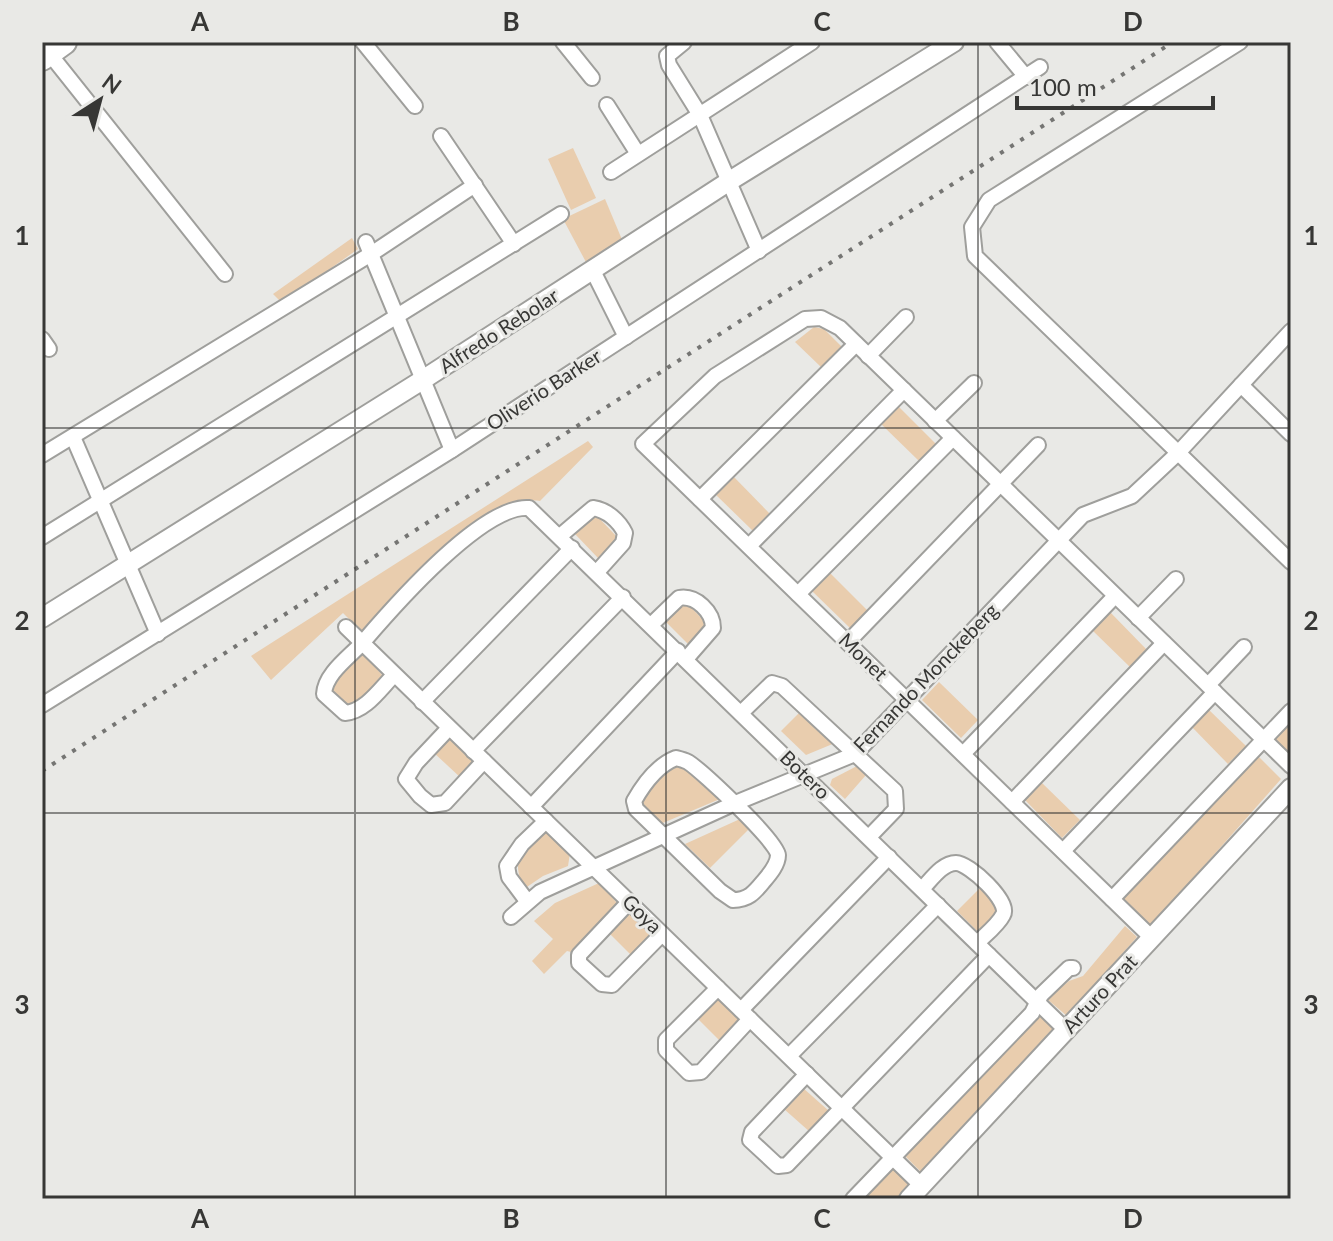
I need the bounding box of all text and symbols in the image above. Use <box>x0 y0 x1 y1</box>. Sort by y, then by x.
text: A <box>190 5 210 37</box>
text: B <box>502 5 520 37</box>
text: C <box>813 5 831 37</box>
text: D <box>1123 5 1143 37</box>
north arrow <box>60 60 140 140</box>
scale bar <box>1017 60 1213 110</box>
text: N <box>97 68 127 99</box>
text: 100 m <box>1029 72 1097 101</box>
text: 1 <box>14 219 30 251</box>
text: 1 <box>1303 219 1319 251</box>
street label: Alfredo Rebolar <box>434 282 563 378</box>
street label: Oliverio Barker <box>482 343 606 435</box>
street label: Fernando Monckeberg <box>848 598 1003 757</box>
text: 2 <box>14 604 30 636</box>
text: 2 <box>1303 604 1319 636</box>
street label: Monet <box>834 627 893 685</box>
street label: Botero <box>776 745 836 804</box>
street label: Goya <box>618 889 667 938</box>
street label: Arturo Prat <box>1057 949 1142 1037</box>
text: 3 <box>14 988 30 1020</box>
text: 3 <box>1303 988 1319 1020</box>
text: A <box>190 1202 210 1234</box>
text: B <box>502 1202 520 1234</box>
text: C <box>813 1202 831 1234</box>
text: D <box>1123 1202 1143 1234</box>

